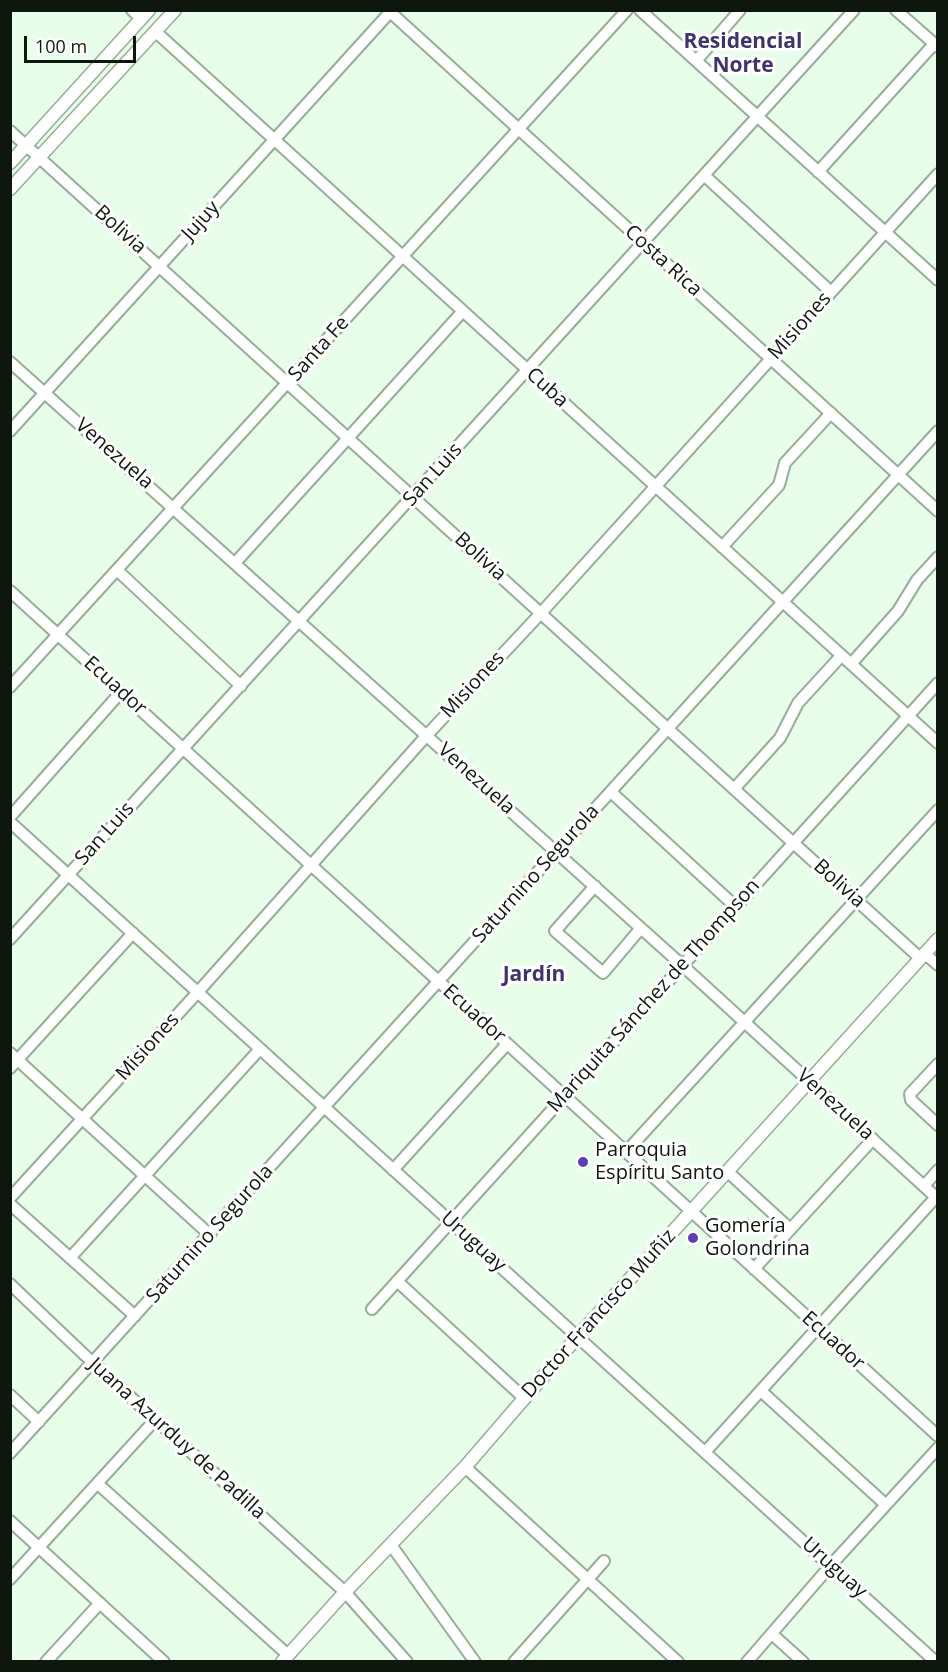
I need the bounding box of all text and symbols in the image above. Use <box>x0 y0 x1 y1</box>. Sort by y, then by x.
scale bar <box>27 24 140 62</box>
district label: Residencial Norte <box>684 29 802 79</box>
text: 100 m <box>35 34 87 58</box>
street label: Jujuy <box>177 196 225 246</box>
street label: Bolivia <box>89 201 151 259</box>
street label: Costa Rica <box>619 220 707 302</box>
street label: Misiones <box>763 287 837 365</box>
street label: Santa Fe <box>284 311 354 387</box>
street label: Cuba <box>521 363 573 413</box>
street label: Venezuela <box>70 414 158 494</box>
street label: San Luis <box>398 438 468 512</box>
street label: Bolivia <box>449 528 511 586</box>
street label: Misiones <box>436 647 510 723</box>
street label: Ecuador <box>79 651 151 721</box>
street label: Venezuela <box>432 738 520 820</box>
street label: San Luis <box>70 797 140 871</box>
street label: Saturnino Segurola <box>467 800 605 948</box>
street label: Bolivia <box>808 855 870 913</box>
street label: Mariquita Sánchez de Thompson <box>543 874 765 1118</box>
district label: Jardín <box>503 962 565 988</box>
street label: Ecuador <box>438 979 510 1049</box>
street label: Misiones <box>111 1008 185 1086</box>
street label: Venezuela <box>791 1064 879 1146</box>
place label: Parroquia Espíritu Santo <box>595 1138 724 1185</box>
marker: Parroquia Espíritu Santo <box>576 1155 590 1169</box>
street label: Saturnino Segurola <box>141 1160 279 1308</box>
street label: Uruguay <box>436 1207 510 1277</box>
place label: Gomería Golondrina <box>705 1214 810 1261</box>
street label: Doctor Francisco Muñiz <box>517 1225 681 1403</box>
marker: Gomería Golondrina <box>686 1231 700 1245</box>
street label: Ecuador <box>797 1306 869 1376</box>
street label: Juana Azurduy de Padilla <box>84 1353 270 1525</box>
street label: Uruguay <box>797 1533 871 1603</box>

